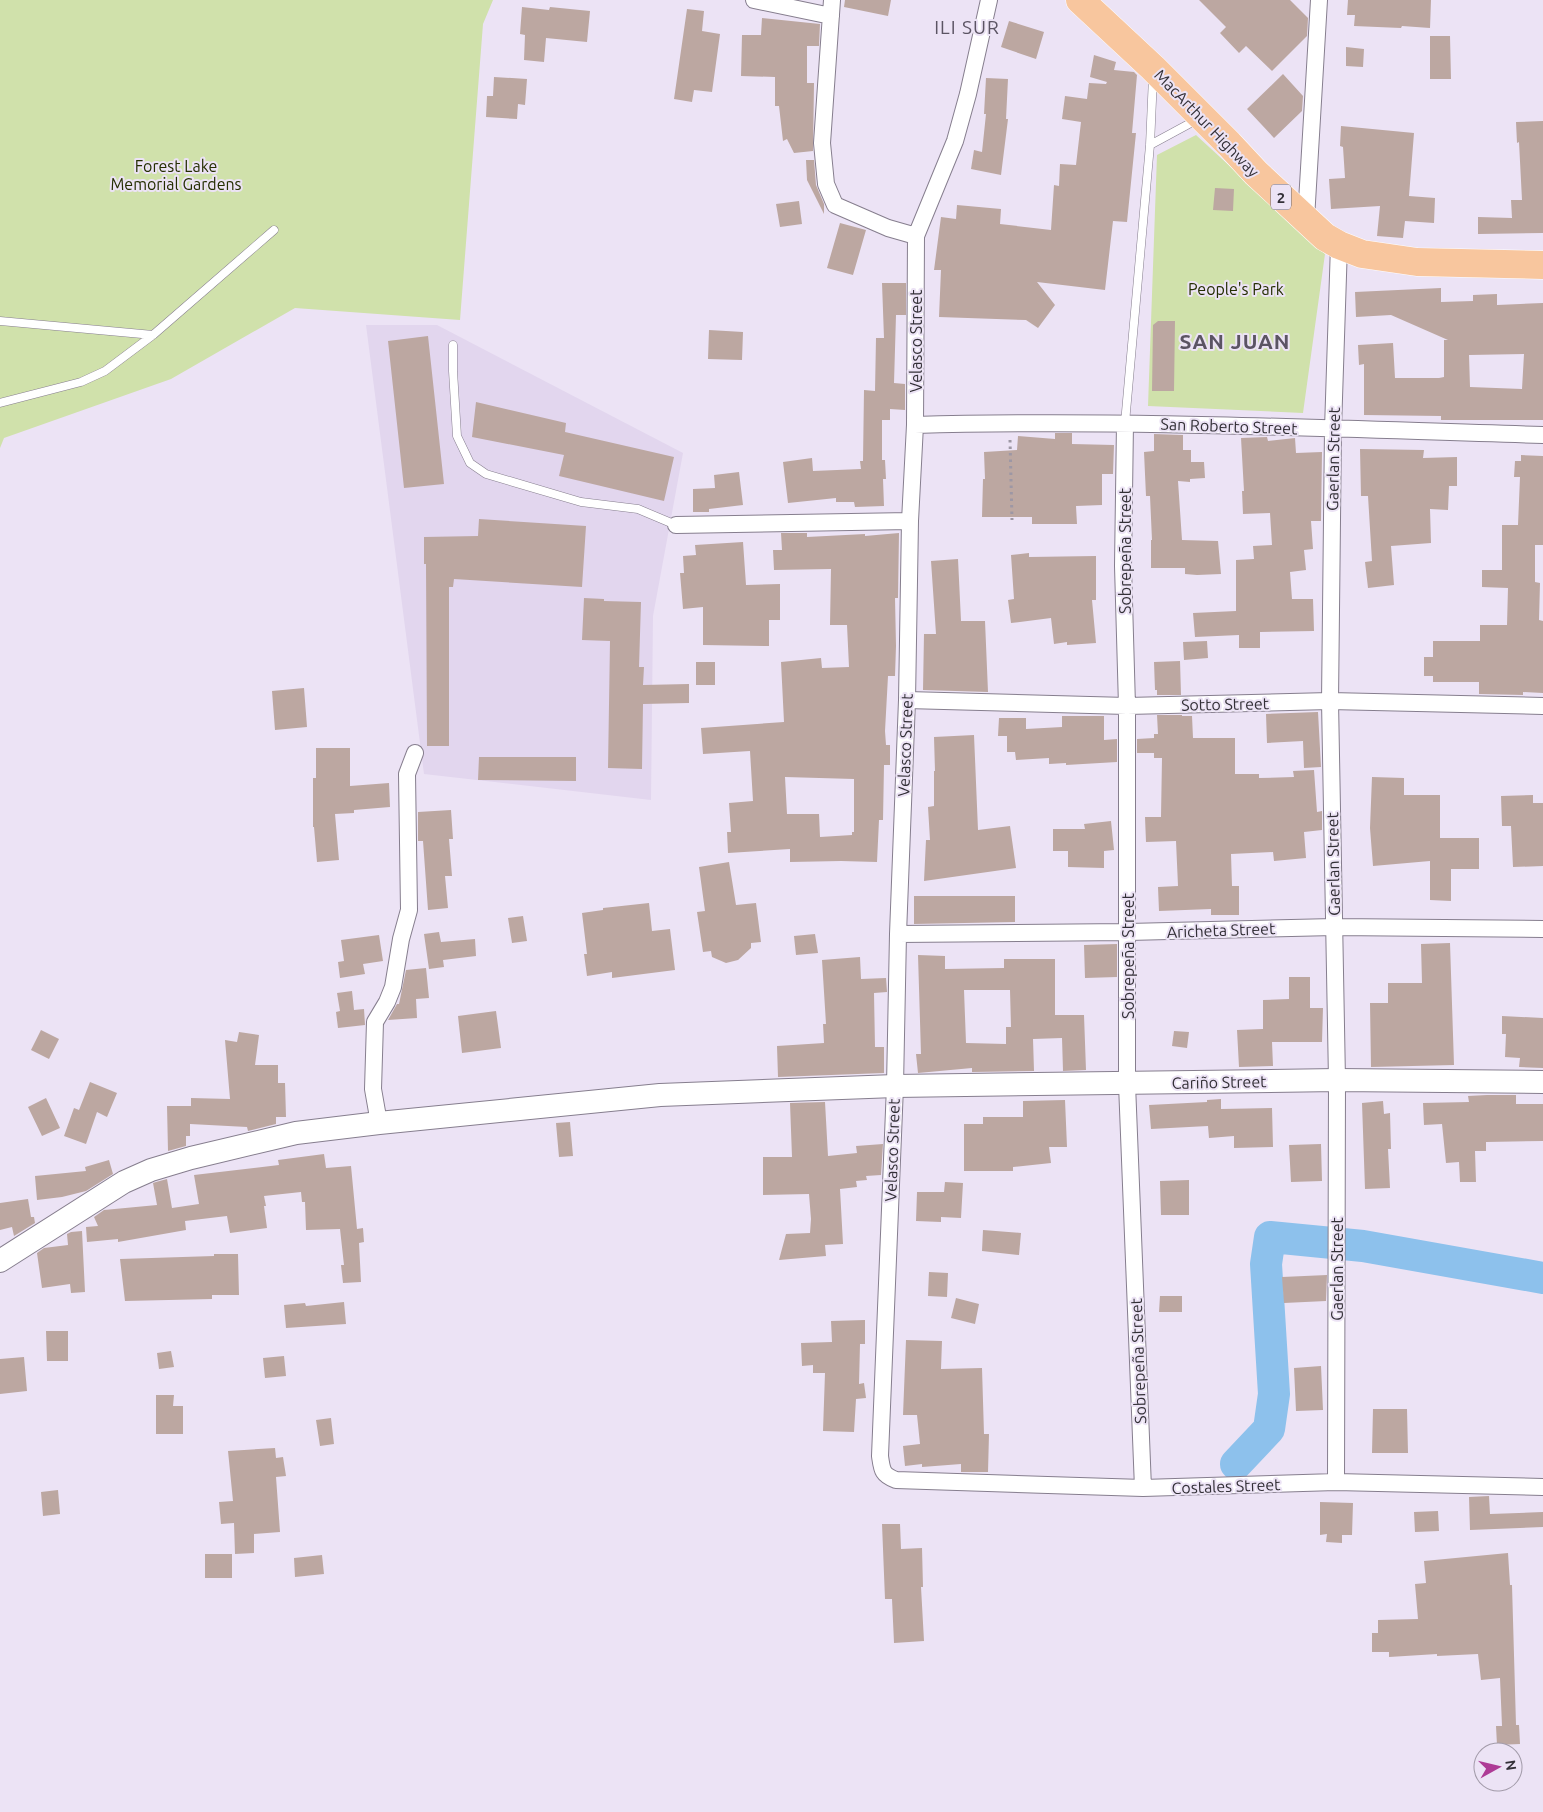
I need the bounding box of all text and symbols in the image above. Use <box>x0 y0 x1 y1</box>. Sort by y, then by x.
district label: ILI SUR <box>934 16 1000 38</box>
street label: MacArthur Highway <box>1151 66 1263 181</box>
park label: Forest Lake Memorial Gardens <box>110 157 242 193</box>
road number: 2 <box>1271 184 1291 210</box>
park label: People's Park <box>1188 280 1284 298</box>
street label: Velasco Street <box>907 289 925 392</box>
district label: SAN JUAN <box>1179 329 1291 353</box>
street label: Gaerlan Street <box>1323 406 1343 511</box>
street label: San Roberto Street <box>1160 415 1298 437</box>
street label: Sobrepeña Street <box>1116 487 1134 614</box>
street label: Velasco Street <box>894 693 916 797</box>
street label: Sotto Street <box>1181 694 1270 714</box>
street label: Gaerlan Street <box>1323 811 1343 916</box>
street label: Sobrepeña Street <box>1119 892 1137 1019</box>
street label: Aricheta Street <box>1166 919 1276 941</box>
street label: Cariño Street <box>1171 1072 1267 1092</box>
street label: Velasco Street <box>881 1098 903 1202</box>
street label: Gaerlan Street <box>1328 1216 1346 1321</box>
street label: Sobrepeña Street <box>1127 1297 1149 1424</box>
street label: Costales Street <box>1171 1475 1281 1497</box>
north arrow <box>1473 1742 1523 1792</box>
text: N <box>1502 1759 1520 1771</box>

